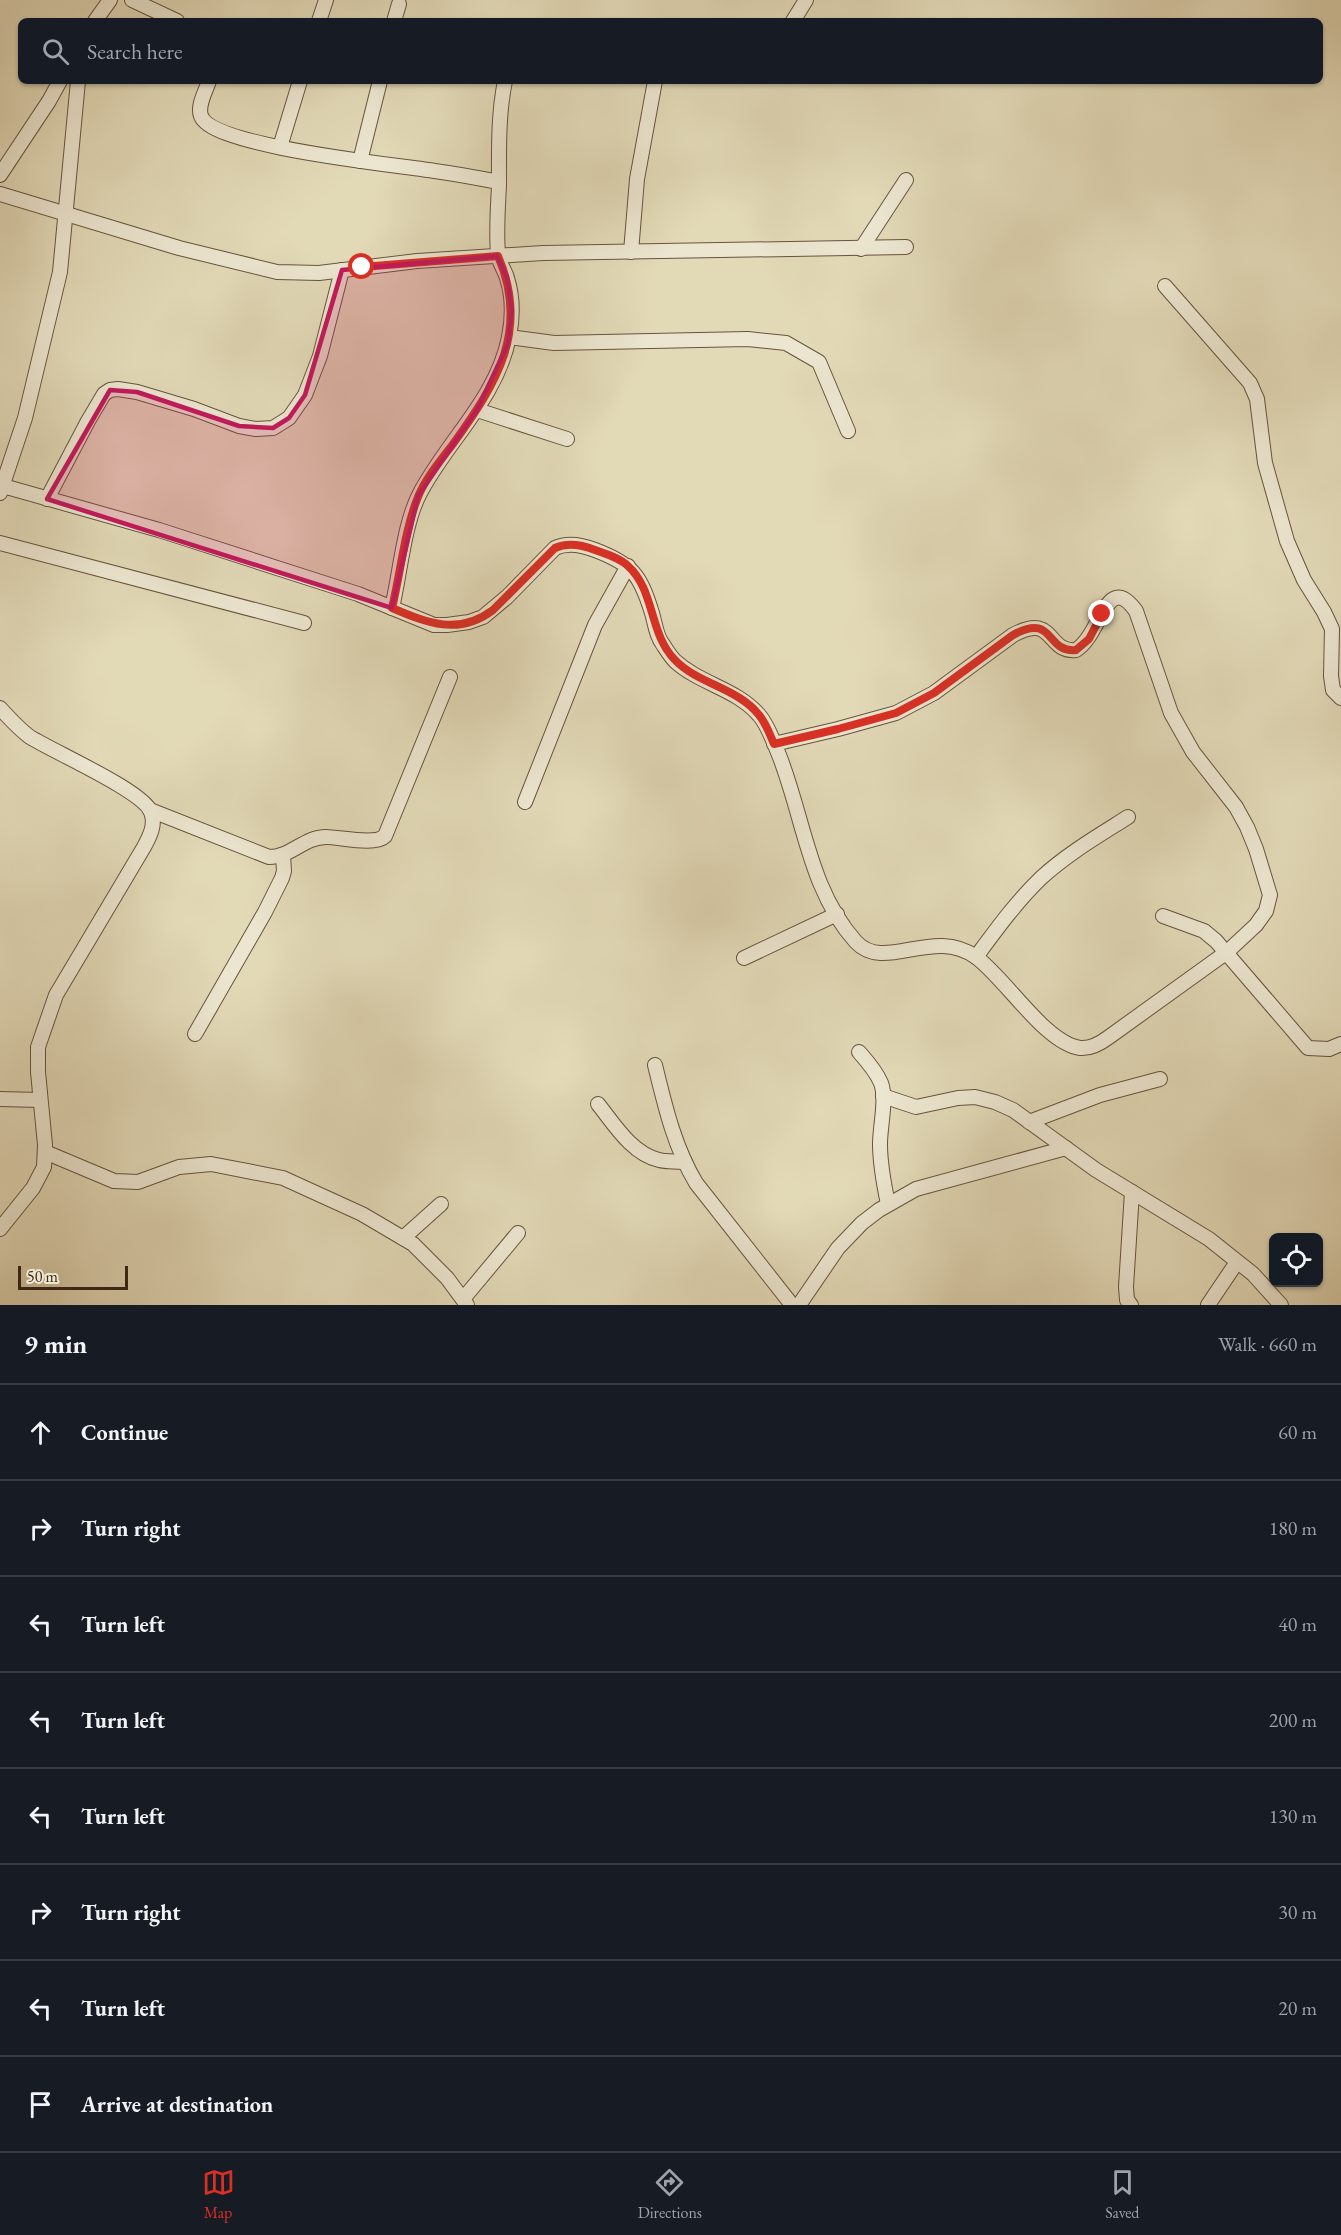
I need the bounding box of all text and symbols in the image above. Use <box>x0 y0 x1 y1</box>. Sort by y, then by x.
search box <box>18 18 1323 84</box>
icon: search <box>39 35 72 68</box>
text: Search here <box>87 37 182 66</box>
route start <box>348 253 374 279</box>
route end <box>1088 600 1114 626</box>
map controls <box>1269 1233 1323 1287</box>
button: locate <box>1269 1233 1323 1287</box>
scale bar <box>18 1263 128 1290</box>
text: 50 m <box>27 1266 58 1287</box>
text: 9 min <box>24 1327 87 1361</box>
text: Walk · 660 m <box>1218 1331 1317 1357</box>
icon: ahead <box>24 1416 57 1449</box>
text: Continue <box>81 1418 168 1447</box>
text: 60 m <box>1278 1419 1317 1445</box>
icon: right <box>24 1512 57 1545</box>
text: Turn right <box>81 1514 180 1543</box>
text: 180 m <box>1269 1515 1317 1541</box>
icon: left <box>24 1608 57 1641</box>
text: Turn left <box>81 1610 165 1639</box>
text: 40 m <box>1278 1611 1317 1637</box>
icon: left <box>24 1704 57 1737</box>
text: Turn left <box>81 1706 165 1735</box>
text: 200 m <box>1269 1707 1317 1733</box>
icon: left <box>24 1800 57 1833</box>
text: Turn left <box>81 1802 165 1831</box>
text: 130 m <box>1269 1803 1317 1829</box>
icon: right <box>24 1896 57 1929</box>
text: Turn right <box>81 1898 180 1927</box>
text: 30 m <box>1278 1899 1317 1925</box>
icon: left <box>24 1992 57 2025</box>
text: Turn left <box>81 1994 165 2023</box>
text: 20 m <box>1278 1995 1317 2021</box>
icon: arrive <box>24 2088 57 2121</box>
text: Arrive at destination <box>81 2090 273 2119</box>
tab: Map <box>202 2166 235 2223</box>
tab: Directions <box>638 2166 702 2223</box>
tab: Saved <box>1105 2166 1139 2223</box>

